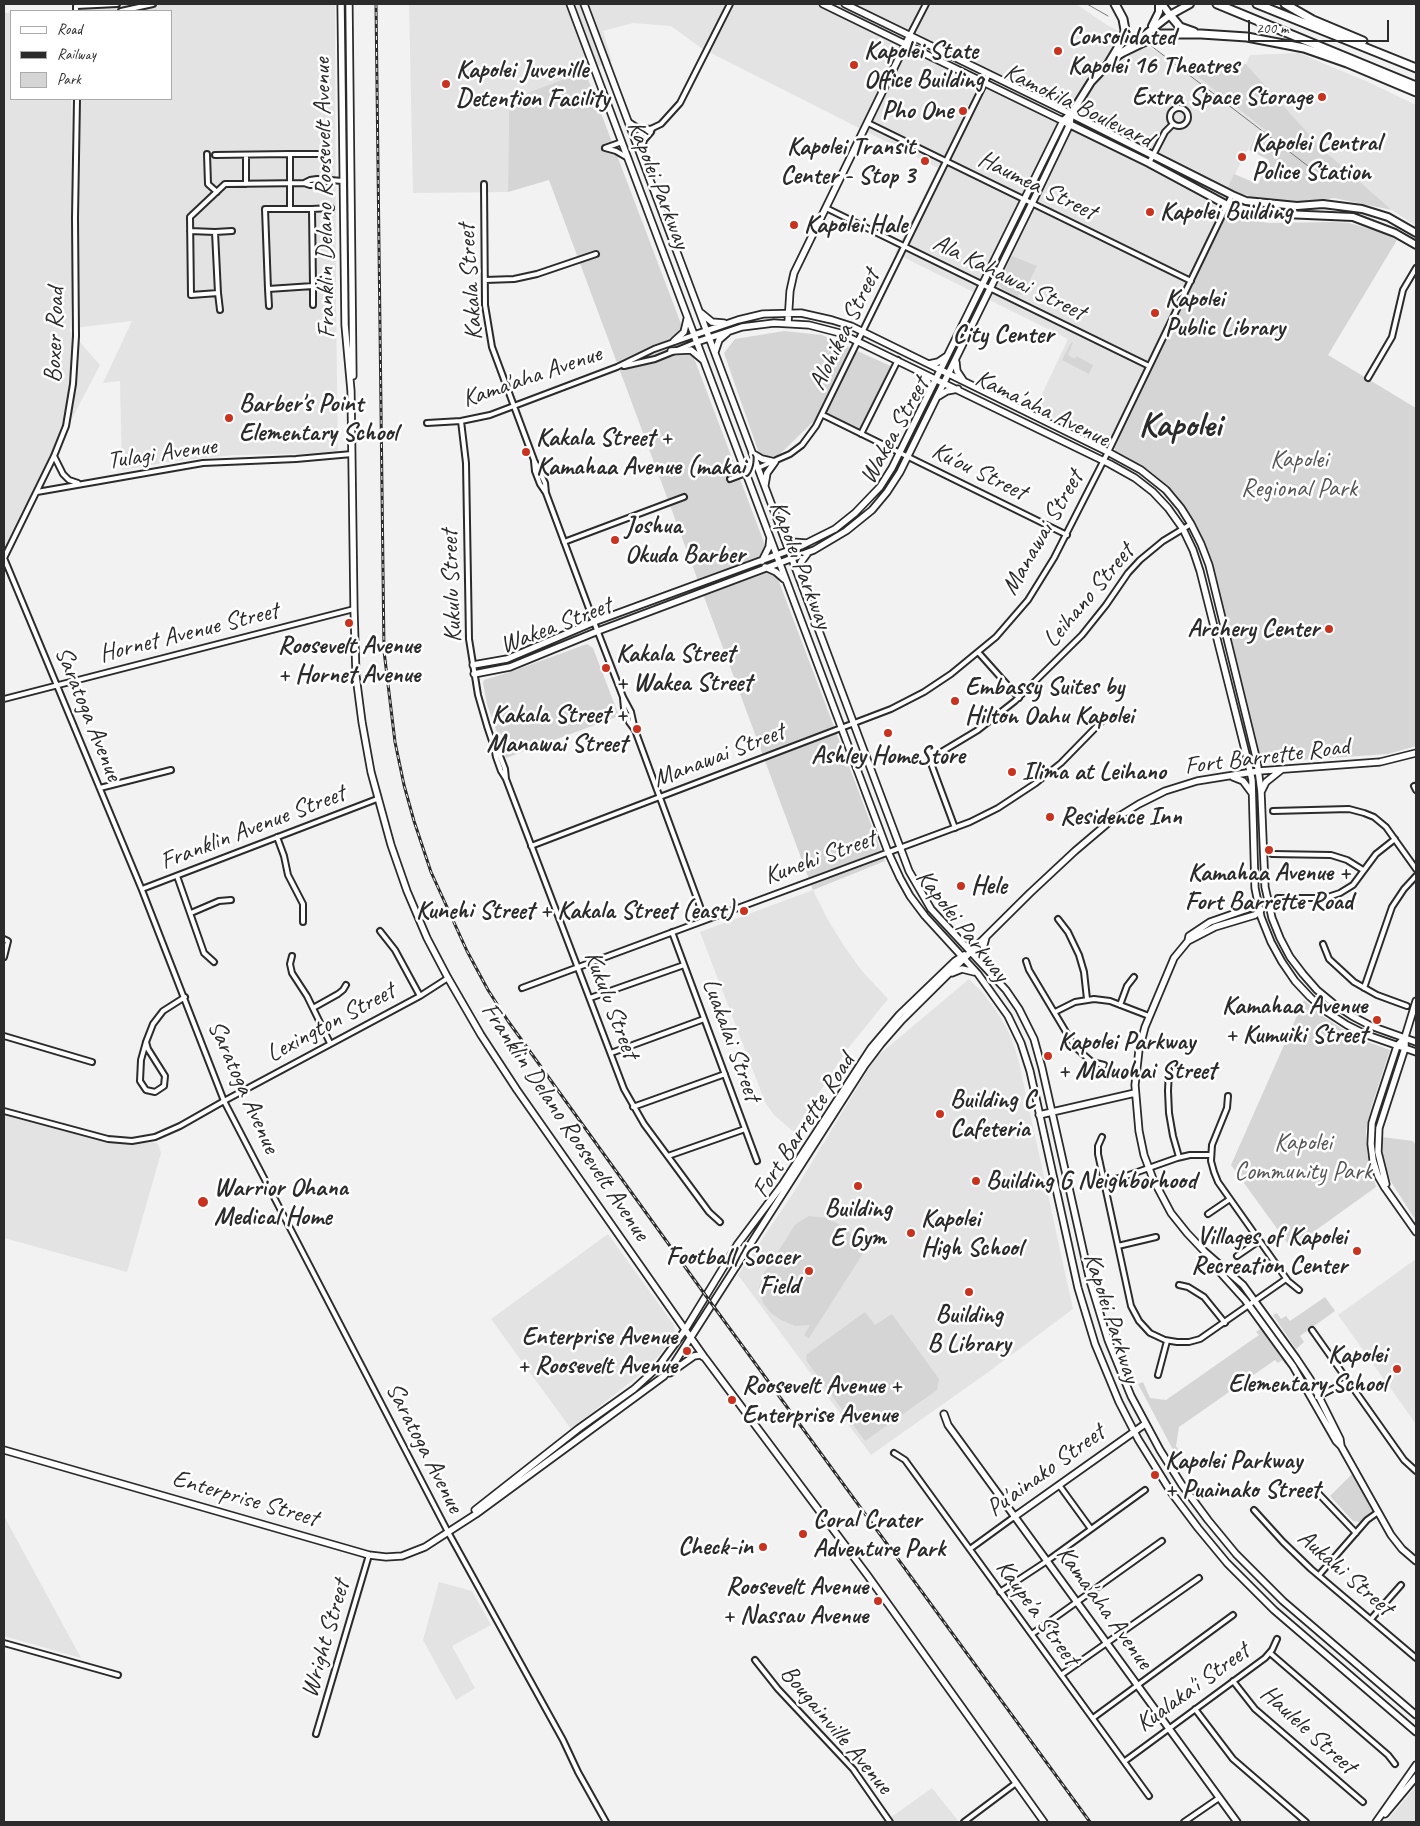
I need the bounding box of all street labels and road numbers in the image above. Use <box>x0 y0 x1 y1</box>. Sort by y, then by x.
street label: Franklin Delano Roosevelt Avenue <box>308 57 342 339</box>
street label: Kamokila Boulevard <box>999 57 1157 155</box>
street label: Kapolei Parkway <box>620 117 696 253</box>
street label: Haumea Street <box>973 145 1101 227</box>
street label: Kakala Street <box>452 223 490 341</box>
street label: Ala Kahawai Street <box>928 228 1090 328</box>
street label: Alohikea Street <box>803 265 887 395</box>
street label: Boxer Road <box>38 287 72 383</box>
street label: Kama'aha Avenue <box>458 339 606 415</box>
street label: Kama'aha Avenue <box>970 364 1114 454</box>
street label: Wakea Street <box>854 373 936 489</box>
street label: Tulagi Avenue <box>105 431 219 477</box>
street label: Ku'ou Street <box>927 436 1031 508</box>
street label: Manawai Street <box>995 466 1091 600</box>
street label: Kapolei Parkway <box>762 497 838 633</box>
street label: Kukulu Street <box>435 529 469 643</box>
street label: Leihano Street <box>1037 538 1141 654</box>
street label: Wakea Street <box>496 591 616 661</box>
street label: Hornet Avenue Street <box>96 596 282 670</box>
street label: Saratoga Avenue <box>47 642 129 786</box>
street label: Manawai Street <box>649 717 789 795</box>
street label: Fort Barrette Road <box>1183 732 1351 782</box>
street label: Franklin Avenue Street <box>156 779 350 877</box>
street label: Kunehi Street <box>760 824 880 892</box>
street label: Kapolei Parkway <box>909 864 1015 988</box>
street label: Kukulu Street <box>577 947 645 1063</box>
street label: Luakalai Street <box>695 974 767 1106</box>
street label: Lexington Street <box>262 977 400 1069</box>
street label: Franklin Delano Roosevelt Avenue <box>474 997 656 1247</box>
street label: Saratoga Avenue <box>200 1016 286 1158</box>
street label: Fort Barrette Road <box>746 1048 862 1204</box>
street label: Kapolei Parkway <box>1076 1249 1146 1387</box>
street label: Saratoga Avenue <box>378 1378 470 1518</box>
street label: Pu'ainako Street <box>981 1418 1111 1524</box>
street label: Enterprise Street <box>169 1464 321 1534</box>
street label: Aukahi Street <box>1291 1523 1399 1623</box>
street label: Kama'aha Avenue <box>1049 1540 1159 1676</box>
street label: Kaupe'a Street <box>989 1554 1085 1672</box>
street label: Wright Street <box>295 1577 357 1701</box>
street label: Kualaka'i Street <box>1130 1637 1256 1739</box>
street label: Bougainville Avenue <box>773 1659 899 1801</box>
street label: Haulele Street <box>1254 1679 1362 1781</box>

